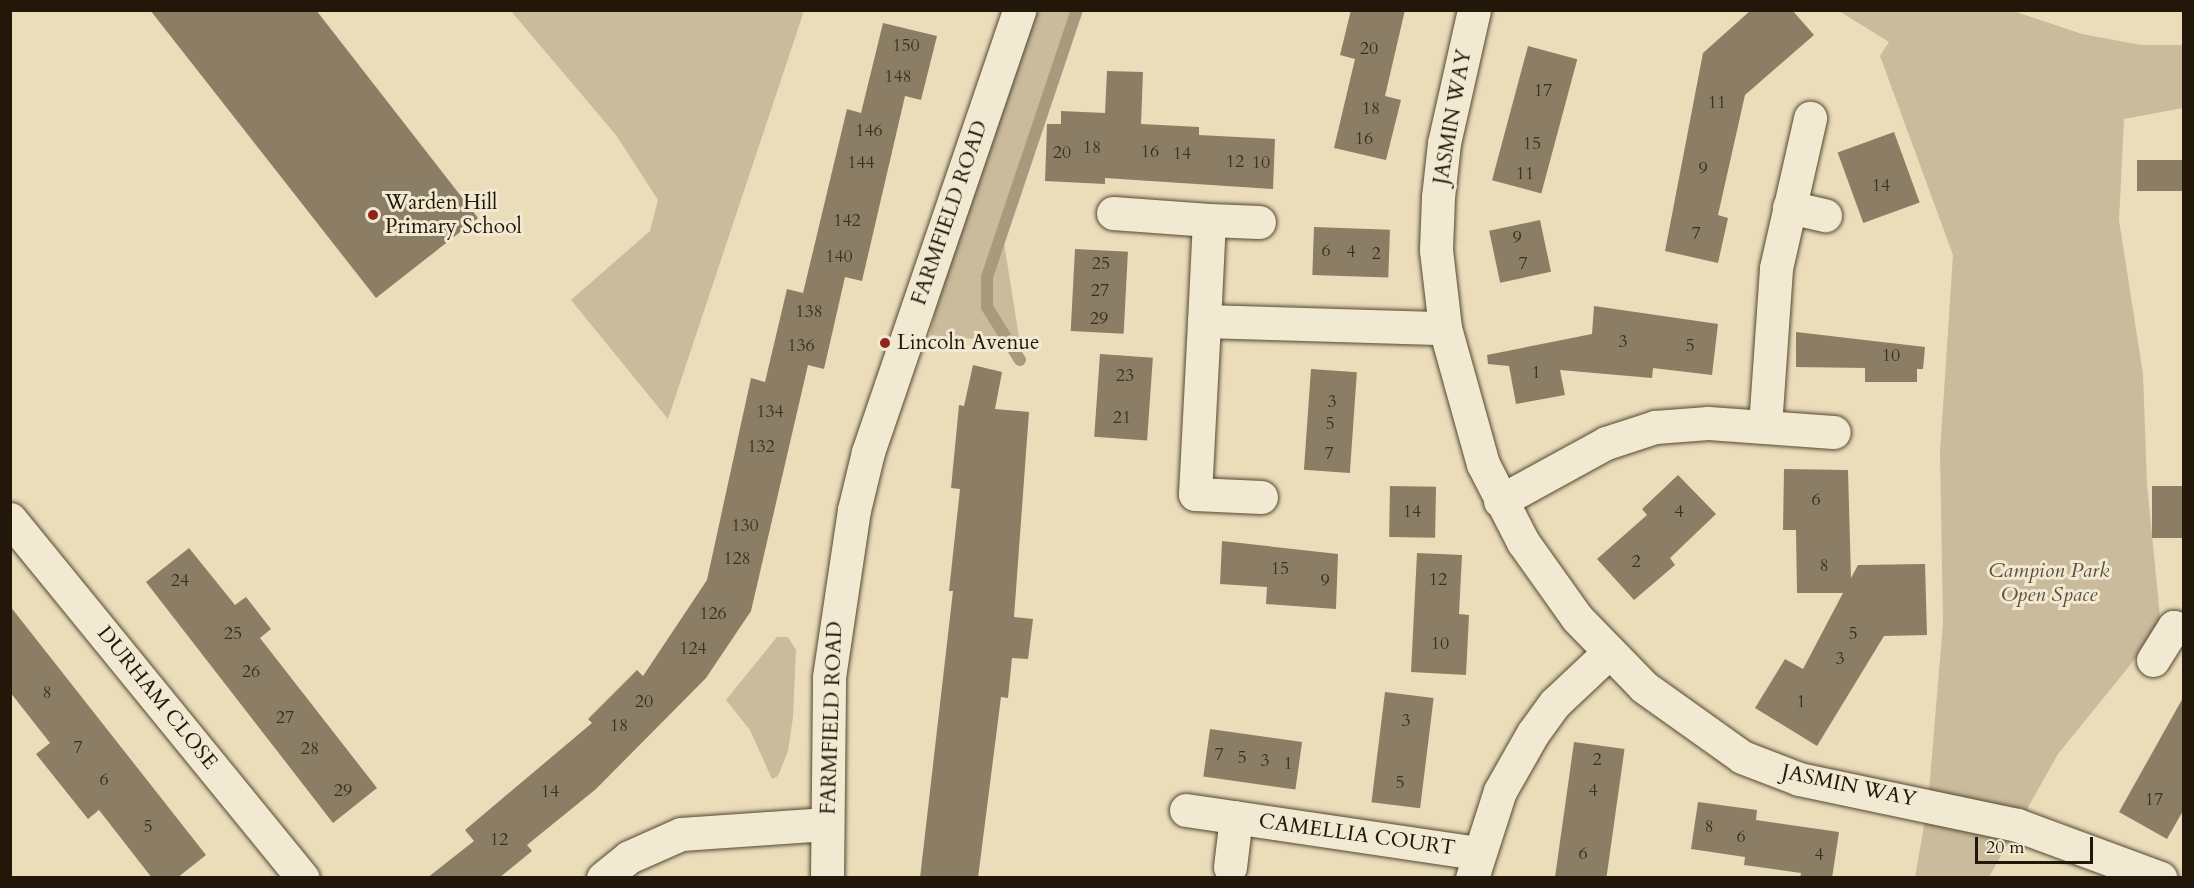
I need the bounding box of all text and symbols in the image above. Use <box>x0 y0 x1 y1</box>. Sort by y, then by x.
house number: 150 <box>892 35 920 57</box>
house number: 20 <box>1360 38 1378 60</box>
street label: JASMIN WAY <box>1429 47 1477 187</box>
house number: 148 <box>884 66 912 88</box>
house number: 17 <box>1534 80 1552 102</box>
house number: 11 <box>1708 92 1726 114</box>
house number: 18 <box>1362 98 1380 120</box>
street label: FARMFIELD ROAD <box>907 117 993 309</box>
house number: 146 <box>855 120 883 142</box>
house number: 16 <box>1355 128 1373 150</box>
house number: 15 <box>1523 133 1541 155</box>
house number: 18 <box>1083 137 1101 159</box>
house number: 16 <box>1141 141 1159 163</box>
house number: 20 <box>1053 142 1071 164</box>
house number: 14 <box>1173 143 1191 165</box>
house number: 12 <box>1226 151 1244 173</box>
house number: 144 <box>847 152 875 174</box>
house number: 10 <box>1252 152 1270 174</box>
house number: 9 <box>1698 158 1708 180</box>
house number: 11 <box>1516 163 1534 185</box>
house number: 14 <box>1872 175 1890 197</box>
place label: Warden Hill Primary School <box>385 190 522 240</box>
marker: Warden Hill Primary School <box>366 208 380 222</box>
house number: 142 <box>833 210 861 232</box>
house number: 7 <box>1691 223 1701 245</box>
house number: 9 <box>1512 227 1522 249</box>
house number: 6 <box>1321 240 1331 262</box>
house number: 4 <box>1346 241 1356 263</box>
house number: 2 <box>1371 243 1381 265</box>
house number: 140 <box>825 246 853 268</box>
house number: 25 <box>1092 253 1110 275</box>
house number: 7 <box>1518 253 1528 275</box>
house number: 27 <box>1091 280 1109 302</box>
house number: 138 <box>795 301 823 323</box>
house number: 29 <box>1090 308 1108 330</box>
place label: Lincoln Avenue <box>897 330 1039 356</box>
house number: 3 <box>1618 331 1628 353</box>
house number: 136 <box>787 335 815 357</box>
house number: 5 <box>1685 335 1695 357</box>
marker: Lincoln Avenue <box>878 336 892 350</box>
house number: 10 <box>1882 345 1900 367</box>
house number: 1 <box>1531 362 1541 384</box>
house number: 23 <box>1116 365 1134 387</box>
house number: 3 <box>1327 391 1337 413</box>
house number: 134 <box>756 401 784 423</box>
house number: 21 <box>1113 407 1131 429</box>
house number: 5 <box>1325 413 1335 435</box>
house number: 132 <box>747 436 775 458</box>
house number: 7 <box>1324 443 1334 465</box>
house number: 6 <box>1811 489 1821 511</box>
house number: 14 <box>1403 501 1421 523</box>
house number: 4 <box>1674 501 1684 523</box>
house number: 130 <box>731 515 759 537</box>
house number: 128 <box>723 548 751 570</box>
house number: 2 <box>1631 551 1641 573</box>
house number: 8 <box>1819 555 1829 577</box>
house number: 15 <box>1271 558 1289 580</box>
park label: Campion Park Open Space <box>1988 558 2110 608</box>
house number: 12 <box>1429 569 1447 591</box>
house number: 24 <box>171 570 189 592</box>
house number: 9 <box>1320 570 1330 592</box>
house number: 126 <box>699 603 727 625</box>
street label: DURHAM CLOSE <box>91 621 223 775</box>
street label: FARMFIELD ROAD <box>816 621 848 815</box>
house number: 25 <box>224 623 242 645</box>
house number: 5 <box>1848 623 1858 645</box>
house number: 10 <box>1431 633 1449 655</box>
house number: 124 <box>679 638 707 660</box>
house number: 3 <box>1835 648 1845 670</box>
house number: 26 <box>242 661 260 683</box>
house number: 8 <box>42 682 52 704</box>
house number: 20 <box>635 691 653 713</box>
house number: 1 <box>1796 691 1806 713</box>
house number: 27 <box>276 707 294 729</box>
house number: 3 <box>1401 710 1411 732</box>
house number: 18 <box>610 715 628 737</box>
house number: 7 <box>73 737 83 759</box>
house number: 28 <box>301 738 319 760</box>
house number: 7 <box>1214 744 1224 766</box>
house number: 5 <box>1237 747 1247 769</box>
house number: 2 <box>1592 749 1602 771</box>
house number: 3 <box>1260 750 1270 772</box>
house number: 1 <box>1283 753 1293 775</box>
street label: JASMIN WAY <box>1779 759 1919 813</box>
house number: 6 <box>99 769 109 791</box>
house number: 5 <box>1395 772 1405 794</box>
house number: 29 <box>334 780 352 802</box>
house number: 4 <box>1588 780 1598 802</box>
house number: 14 <box>541 781 559 803</box>
house number: 17 <box>2145 789 2163 811</box>
street label: CAMELLIA COURT <box>1257 809 1457 861</box>
house number: 5 <box>143 816 153 838</box>
house number: 8 <box>1704 816 1714 838</box>
scale bar <box>1978 825 2096 863</box>
house number: 6 <box>1736 826 1746 848</box>
house number: 12 <box>490 829 508 851</box>
text: 20 m <box>1986 835 2025 860</box>
house number: 6 <box>1578 843 1588 865</box>
house number: 4 <box>1814 844 1824 866</box>

